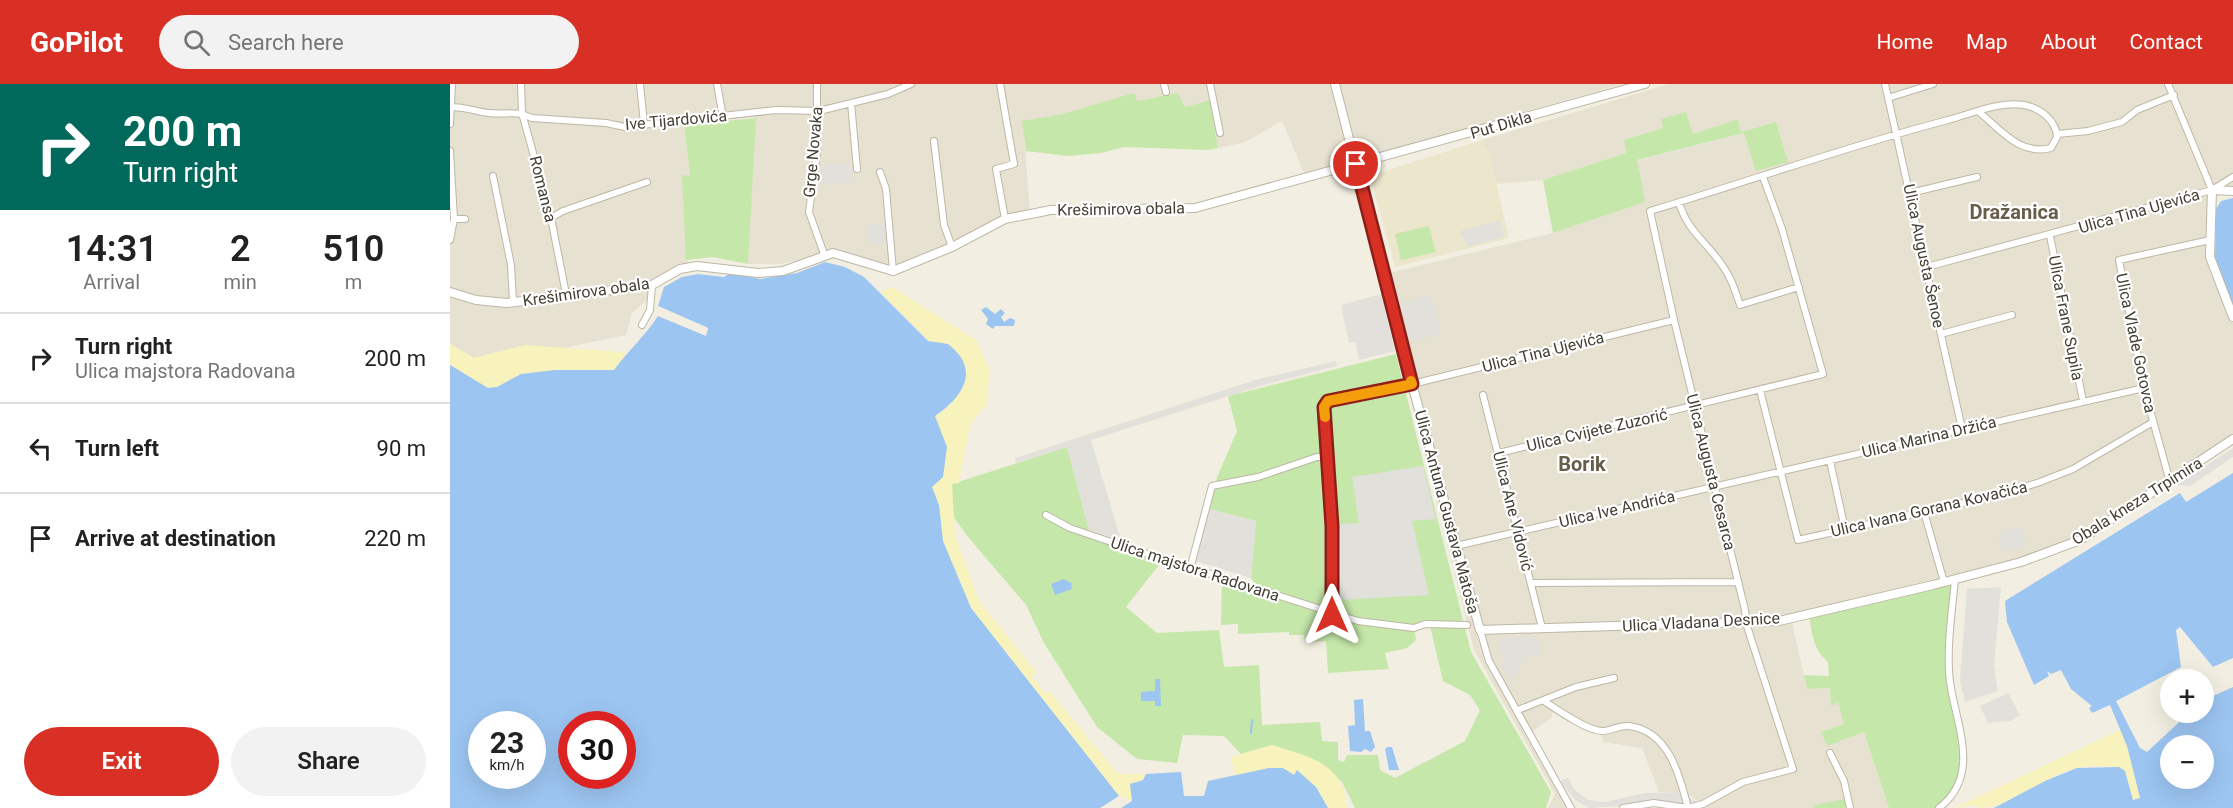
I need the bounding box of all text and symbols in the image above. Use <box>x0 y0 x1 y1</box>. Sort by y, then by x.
search box <box>159 15 579 69</box>
text: GoPilot <box>30 26 123 59</box>
icon: search <box>180 26 213 59</box>
text: Search here <box>228 30 344 55</box>
text: Home <box>1877 30 1933 54</box>
text: Map <box>1966 30 2008 54</box>
text: About <box>2041 30 2097 54</box>
text: Contact <box>2130 30 2203 54</box>
street label: Ive Tijardovića <box>624 106 728 134</box>
street label: Grge Novaka <box>800 106 826 198</box>
text: 200 m <box>123 107 242 156</box>
street label: Put Dikla <box>1468 107 1534 143</box>
icon: right <box>24 108 102 186</box>
pin <box>1330 138 1381 189</box>
icon: arrive <box>1339 147 1372 180</box>
street label: Romansa <box>526 154 560 224</box>
text: Turn right <box>123 157 238 189</box>
street label: Ulica Augusta Šenoe <box>1899 182 1950 330</box>
street label: Ulica Tina Ujevića <box>2076 185 2202 237</box>
street label: Krešimirova obala <box>1057 198 1185 220</box>
district label: Dražanica <box>1969 200 2059 224</box>
text: 14:31 <box>66 228 158 270</box>
text: 2 <box>230 228 250 270</box>
text: 510 <box>323 228 384 270</box>
street label: Ulica Frane Supila <box>2045 254 2087 382</box>
text: Arrival <box>83 270 140 294</box>
text: min <box>223 270 257 294</box>
text: m <box>345 270 362 294</box>
street label: Ulica Vlade Gotovca <box>2112 271 2160 415</box>
street label: Krešimirova obala <box>521 274 651 310</box>
street label: Ulica Tina Ujevića <box>1480 328 1606 376</box>
text: Turn right <box>75 334 172 359</box>
icon: right <box>24 342 57 375</box>
text: 200 m <box>364 346 426 371</box>
text: Ulica majstora Radovana <box>75 359 296 383</box>
street label: Ulica Augusta Cesarca <box>1682 392 1740 552</box>
street label: Ulica Cvijete Zuzorić <box>1525 405 1669 455</box>
street label: Ulica Antuna Gustava Matoša <box>1411 408 1483 616</box>
street label: Ulica Marina Držića <box>1860 412 1998 462</box>
icon: left <box>24 432 57 465</box>
text: Turn left <box>75 436 159 461</box>
text: 90 m <box>377 436 426 461</box>
street label: Ulica Ane Vidović <box>1489 449 1537 573</box>
district label: Borik <box>1558 452 1606 476</box>
street label: Obala kneza Trpimira <box>2068 453 2206 549</box>
street label: Ulica Ivana Gorana Kovačića <box>1829 477 2029 541</box>
street label: Ulica Ive Andrića <box>1557 486 1677 532</box>
icon: arrive <box>24 522 57 555</box>
text: Arrive at destination <box>75 526 276 551</box>
text: 220 m <box>364 526 426 551</box>
street label: Ulica majstora Radovana <box>1108 533 1282 605</box>
position arrow <box>1300 583 1364 647</box>
street label: Ulica Vladana Desnice <box>1622 608 1780 636</box>
map controls <box>2160 669 2214 789</box>
button: + <box>2160 669 2214 723</box>
speed limit sign: 30 <box>558 711 636 789</box>
text: 23 <box>490 725 524 760</box>
button: Exit <box>24 727 219 796</box>
button: Share <box>231 727 426 796</box>
button: − <box>2160 735 2214 789</box>
text: km/h <box>489 756 525 774</box>

